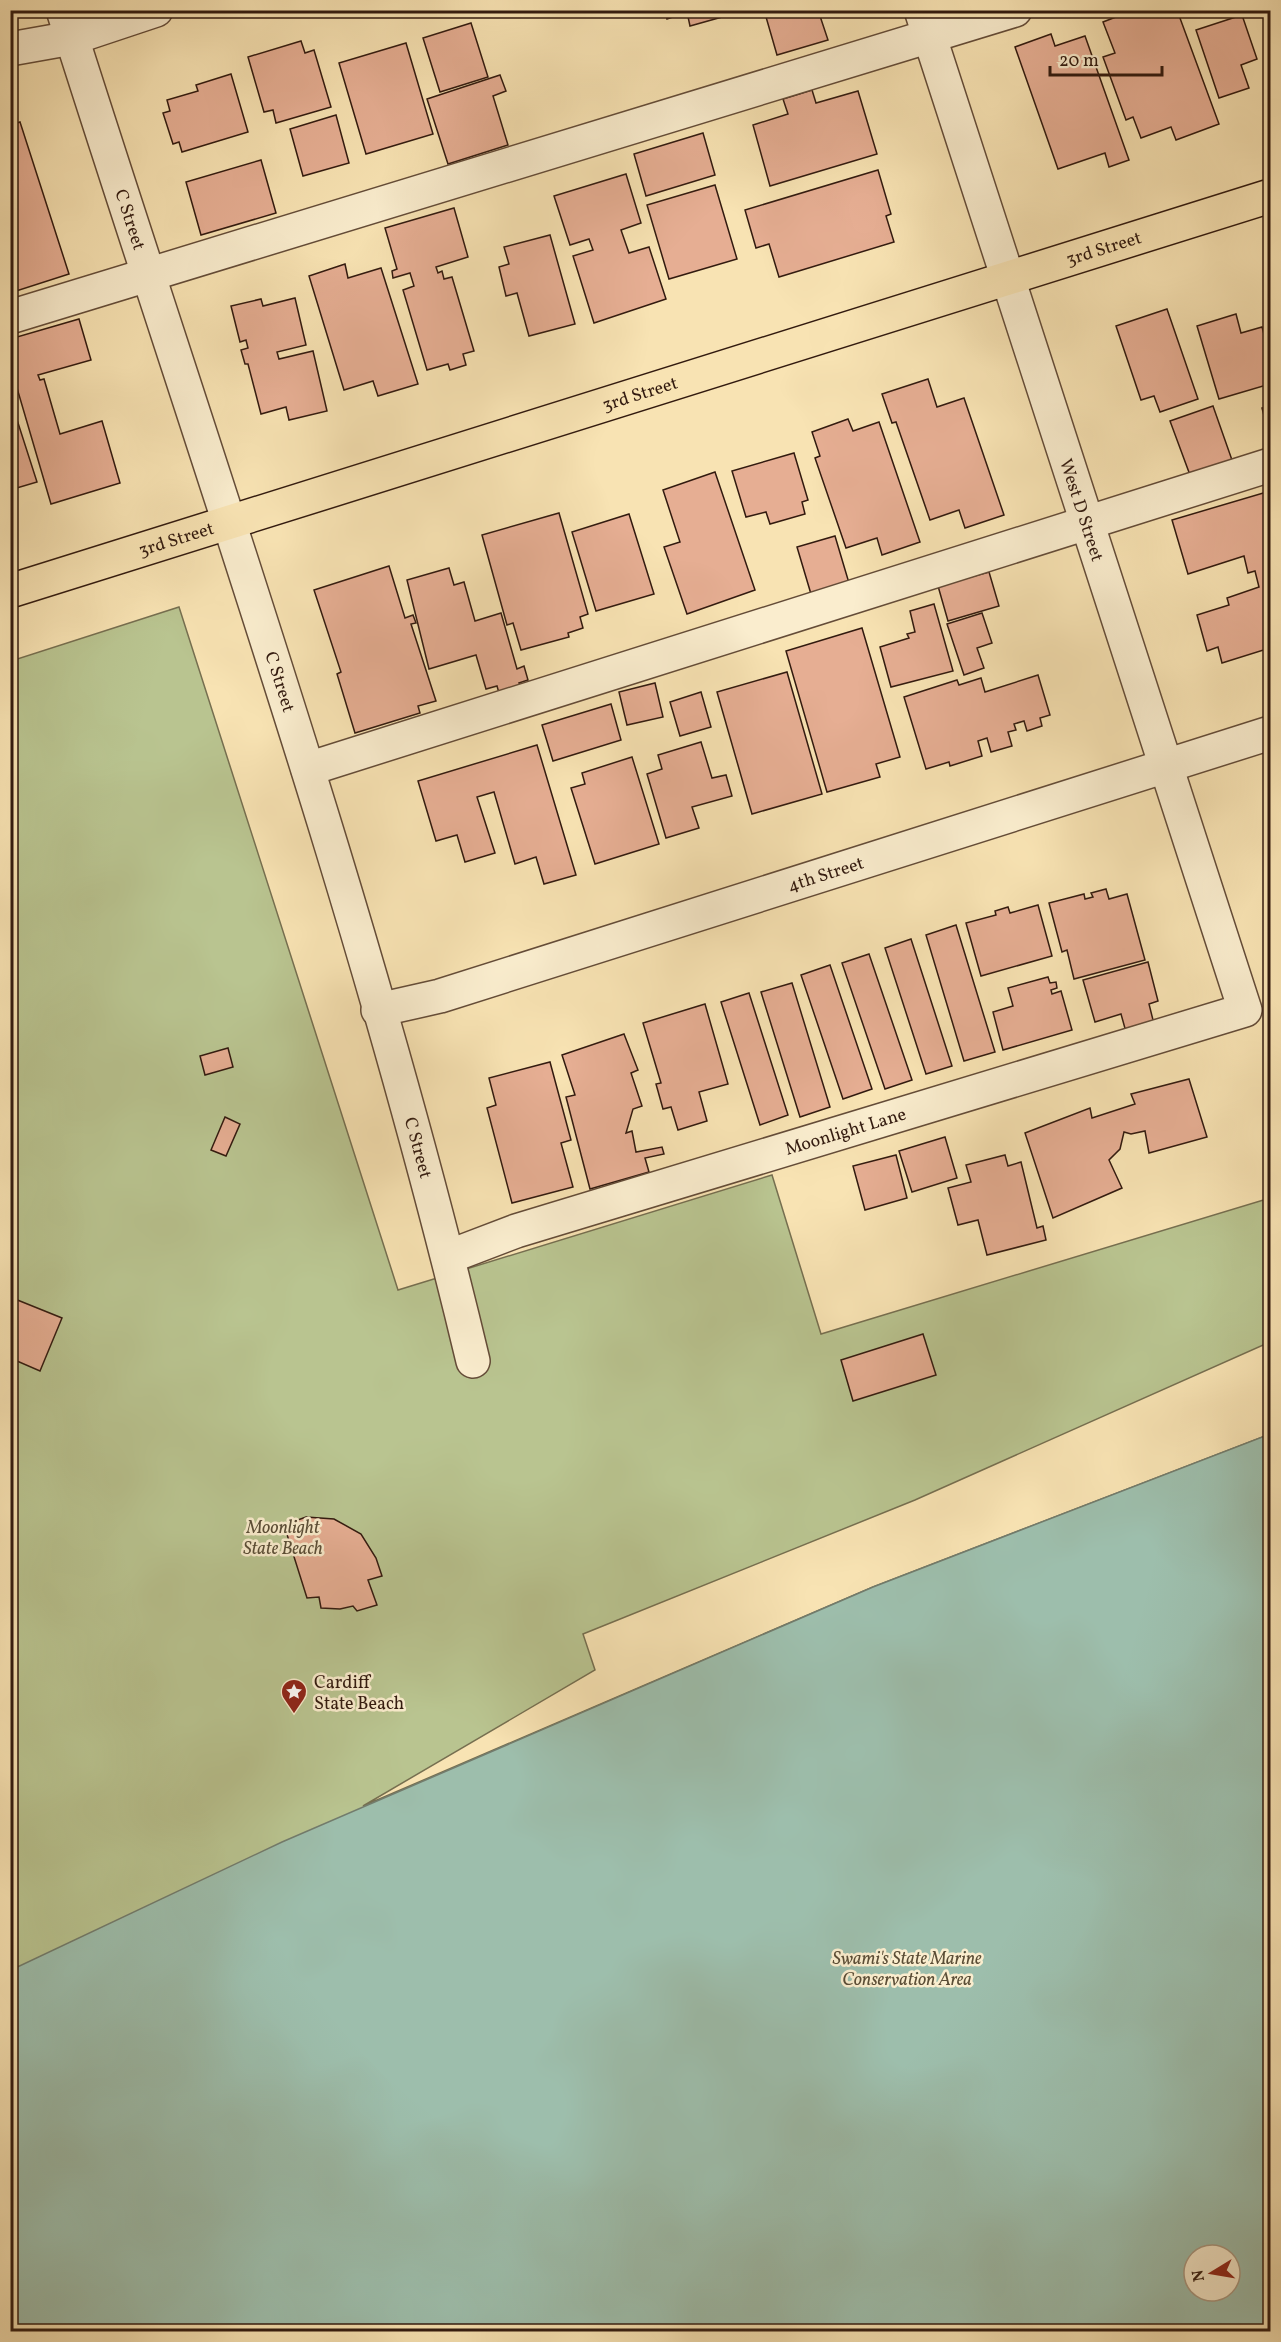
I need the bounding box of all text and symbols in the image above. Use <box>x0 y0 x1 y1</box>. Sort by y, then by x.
scale bar <box>1050 39 1162 77</box>
text: 20 m <box>1059 49 1099 74</box>
street label: C Street <box>107 186 151 254</box>
street label: 3rd Street <box>1063 226 1145 273</box>
street label: 3rd Street <box>599 371 681 419</box>
street label: West D Street <box>1052 456 1109 565</box>
street label: 3rd Street <box>136 517 217 564</box>
street label: C Street <box>257 649 300 716</box>
street label: 4th Street <box>785 851 867 899</box>
street label: Moonlight Lane <box>782 1102 909 1163</box>
street label: C Street <box>397 1115 437 1181</box>
park label: Moonlight State Beach <box>243 1516 323 1562</box>
place label: Cardiff State Beach <box>314 1671 405 1717</box>
place icon: Cardiff State Beach <box>279 1677 309 1715</box>
park label: Swami's State Marine Conservation Area <box>832 1947 982 1993</box>
north arrow <box>1182 2243 1242 2303</box>
text: N <box>1187 2267 1211 2283</box>

